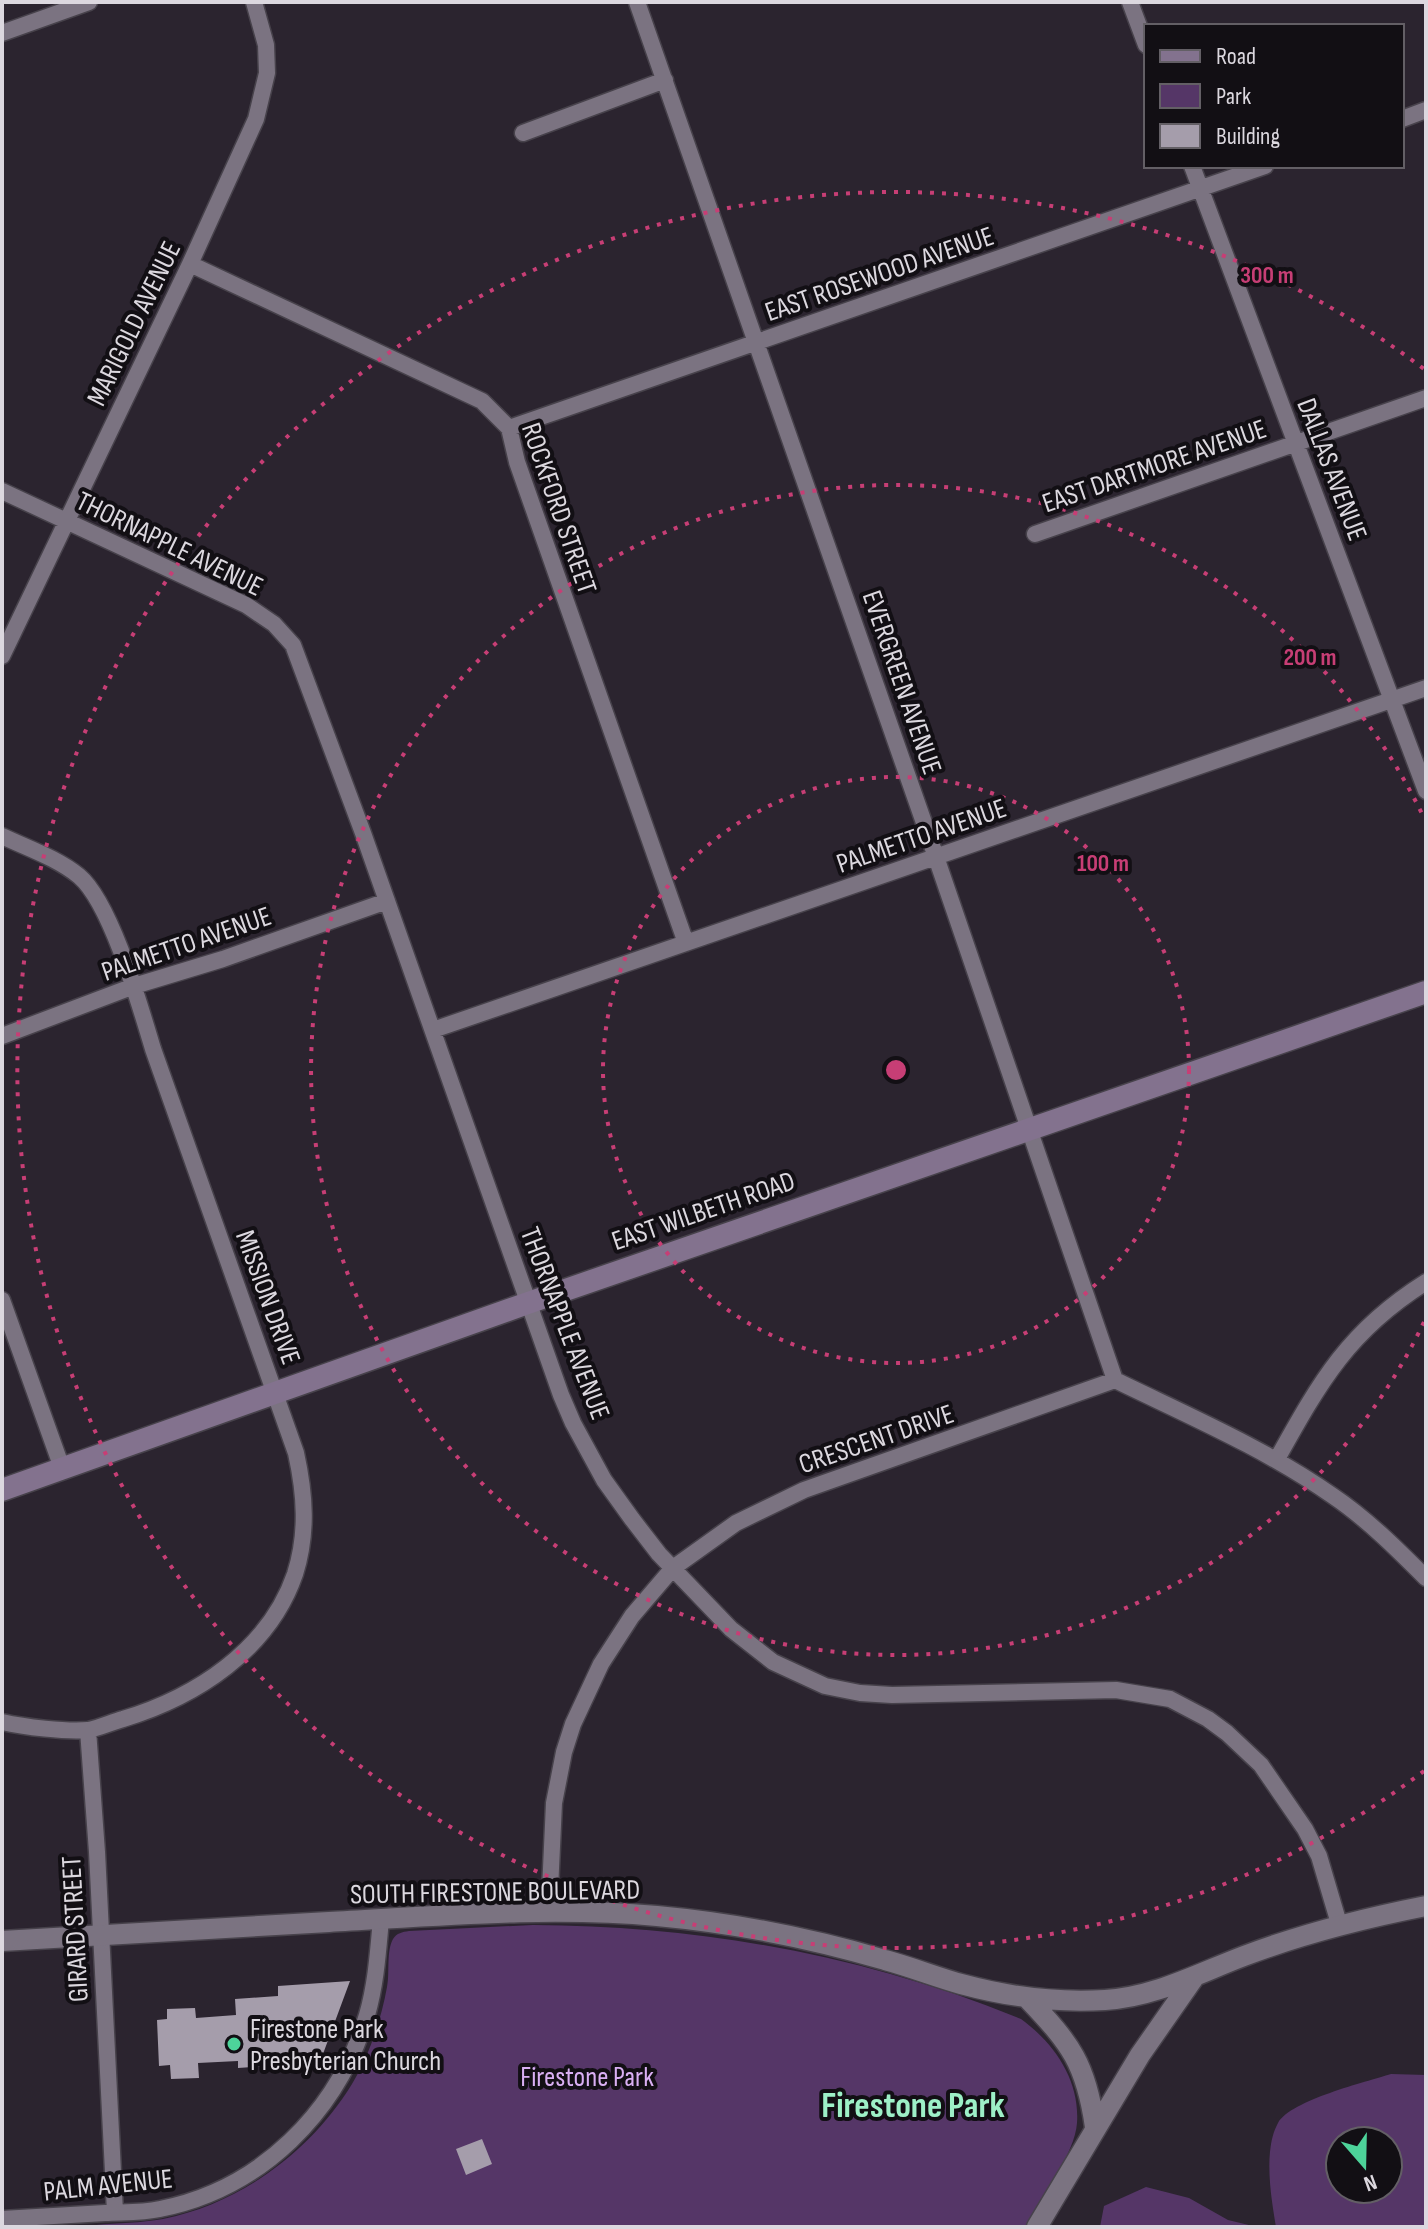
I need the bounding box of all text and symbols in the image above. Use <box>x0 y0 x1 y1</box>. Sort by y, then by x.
legend <box>1144 24 1404 168</box>
text: Road <box>1216 42 1256 71</box>
text: Park <box>1216 82 1251 111</box>
text: Building <box>1216 122 1280 151</box>
street label: EAST ROSEWOOD AVENUE <box>761 220 998 329</box>
street label: MARIGOLD AVENUE <box>80 236 188 411</box>
text: 300 m <box>1240 261 1294 290</box>
street label: DALLAS AVENUE <box>1289 394 1374 545</box>
street label: EAST DARTMORE AVENUE <box>1038 413 1271 520</box>
street label: ROCKFORD STREET <box>514 419 603 598</box>
street label: THORNAPPLE AVENUE <box>71 485 268 604</box>
street label: EVERGREEN AVENUE <box>855 586 948 779</box>
text: 200 m <box>1283 643 1337 672</box>
street label: PALMETTO AVENUE <box>832 792 1011 881</box>
text: 100 m <box>1077 849 1129 878</box>
street label: PALMETTO AVENUE <box>97 900 276 989</box>
centre of rings <box>882 1056 910 1084</box>
street label: EAST WILBETH ROAD <box>608 1165 799 1258</box>
street label: THORNAPPLE AVENUE <box>513 1223 616 1424</box>
street label: MISSION DRIVE <box>228 1226 307 1369</box>
street label: CRESCENT DRIVE <box>795 1397 958 1481</box>
street label: GIRARD STREET <box>55 1855 96 2003</box>
street label: SOUTH FIRESTONE BOULEVARD <box>350 1873 640 1912</box>
place label: Firestone Park Presbyterian Church <box>250 2013 441 2078</box>
marker: Firestone Park Presbyterian Church <box>225 2035 243 2053</box>
park label: Firestone Park <box>520 2061 654 2094</box>
district label: Firestone Park <box>821 2085 1005 2128</box>
north arrow <box>1324 2125 1404 2205</box>
street label: PALM AVENUE <box>42 2162 174 2209</box>
text: N <box>1360 2168 1380 2197</box>

